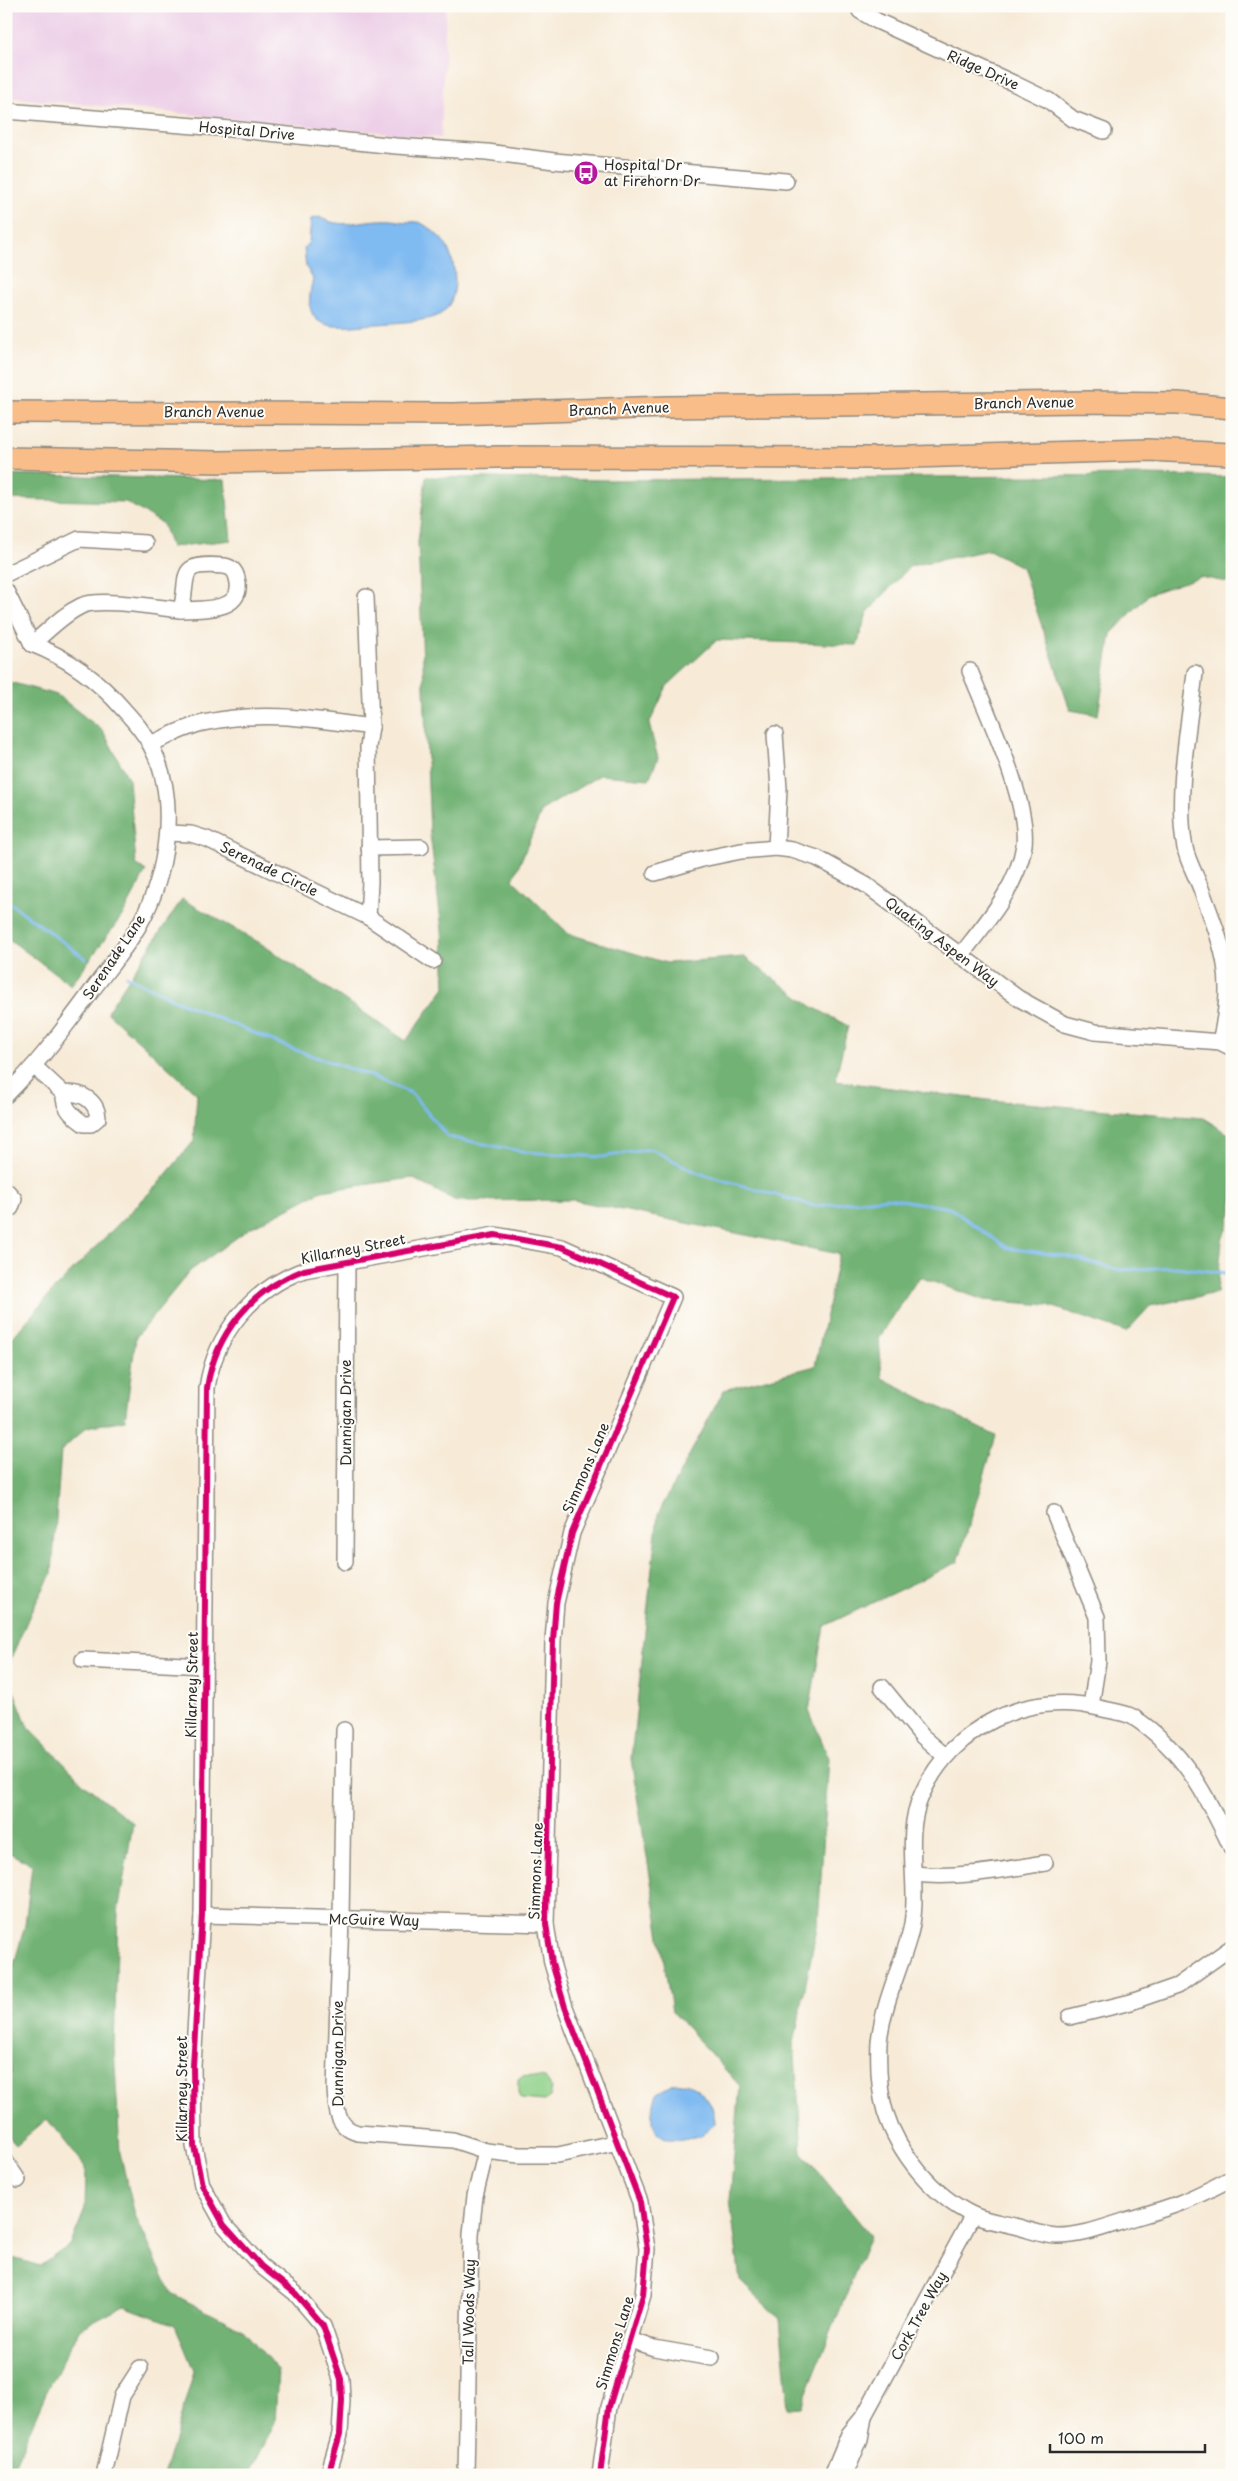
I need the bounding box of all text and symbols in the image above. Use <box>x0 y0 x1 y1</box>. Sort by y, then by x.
street label: Ridge Drive <box>944 44 1023 95</box>
street label: Hospital Drive <box>198 116 296 145</box>
place label: Hospital Dr at Firehorn Dr <box>604 154 700 191</box>
bus stop icon: Hospital Dr at Firehorn Dr <box>573 160 599 186</box>
street label: Branch Avenue <box>973 391 1075 414</box>
street label: Branch Avenue <box>568 396 670 421</box>
street label: Branch Avenue <box>164 401 265 422</box>
street label: Serenade Circle <box>217 836 322 901</box>
street label: Quaking Aspen Way <box>881 892 1004 992</box>
street label: Serenade Lane <box>77 910 150 1004</box>
street label: Killarney Street <box>299 1228 407 1269</box>
street label: Dunnigan Drive <box>335 1360 356 1466</box>
street label: Simmons Lane <box>557 1419 614 1517</box>
street label: Killarney Street <box>180 1631 203 1738</box>
street label: Simmons Lane <box>523 1822 548 1920</box>
street label: McGuire Way <box>328 1908 420 1931</box>
street label: Dunnigan Drive <box>327 2001 348 2107</box>
street label: Killarney Street <box>171 2035 192 2142</box>
street label: Tall Woods Way <box>457 2259 480 2365</box>
street label: Cork Tree Way <box>885 2267 952 2364</box>
street label: Simmons Lane <box>590 2293 639 2393</box>
scale bar <box>1050 2421 1206 2453</box>
text: 100 m <box>1058 2426 1104 2449</box>

